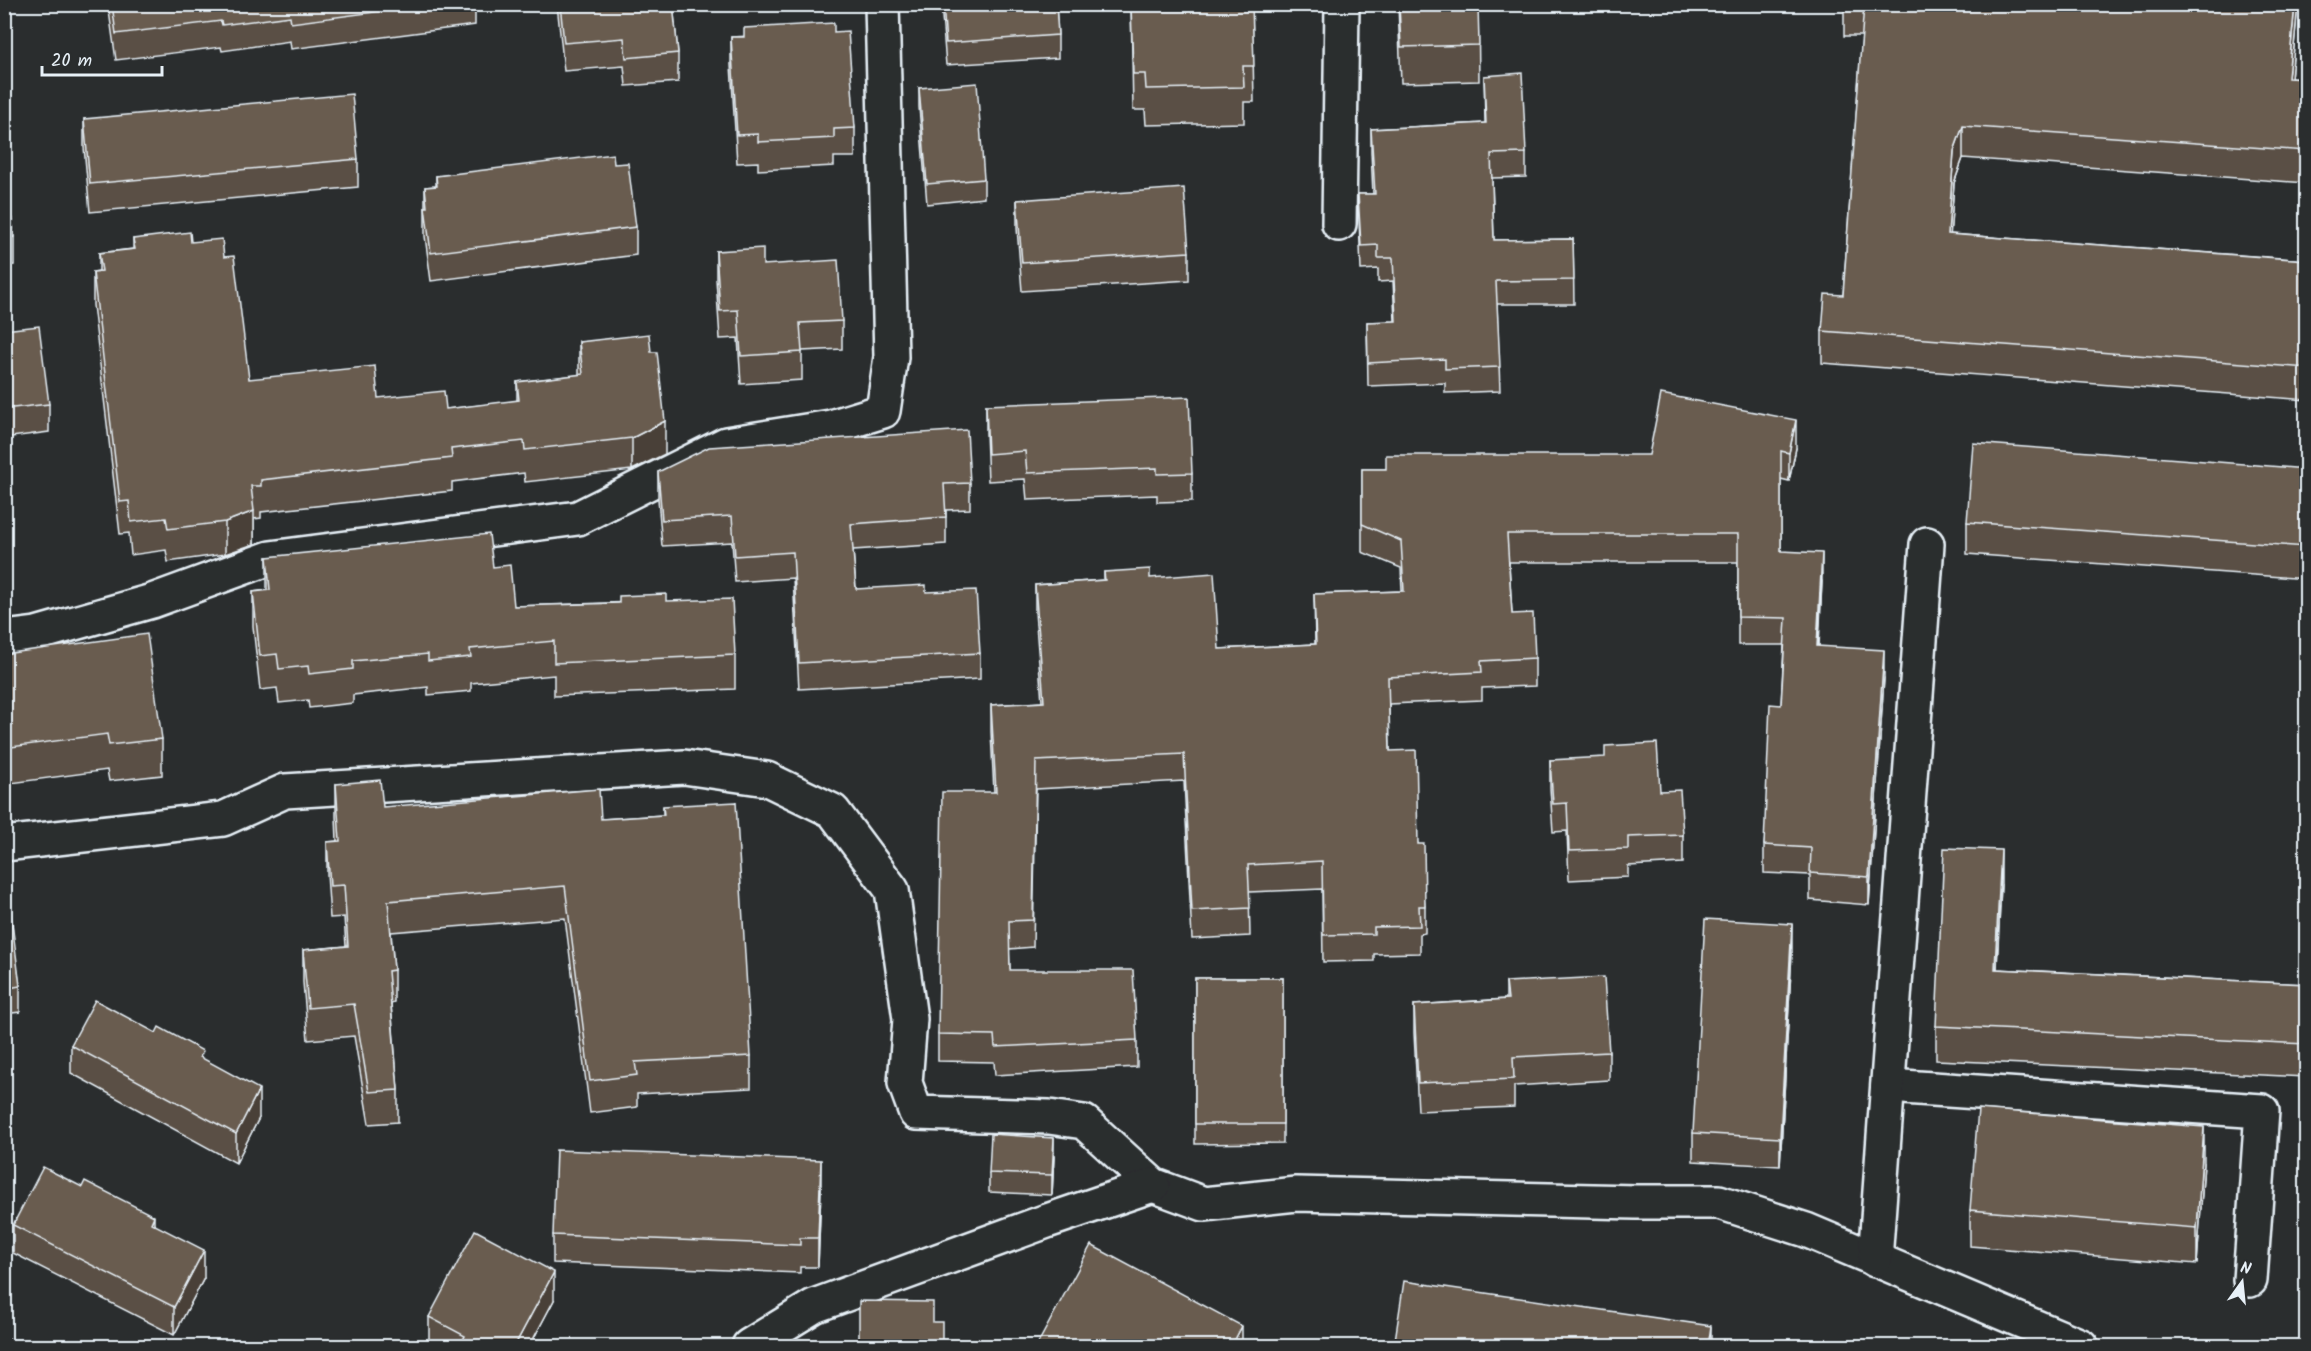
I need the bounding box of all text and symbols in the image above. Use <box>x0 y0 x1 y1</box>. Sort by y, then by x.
scale bar <box>42 39 162 77</box>
text: 20 m <box>51 47 92 76</box>
north arrow <box>2212 1252 2272 1312</box>
text: N <box>2237 1256 2254 1282</box>

